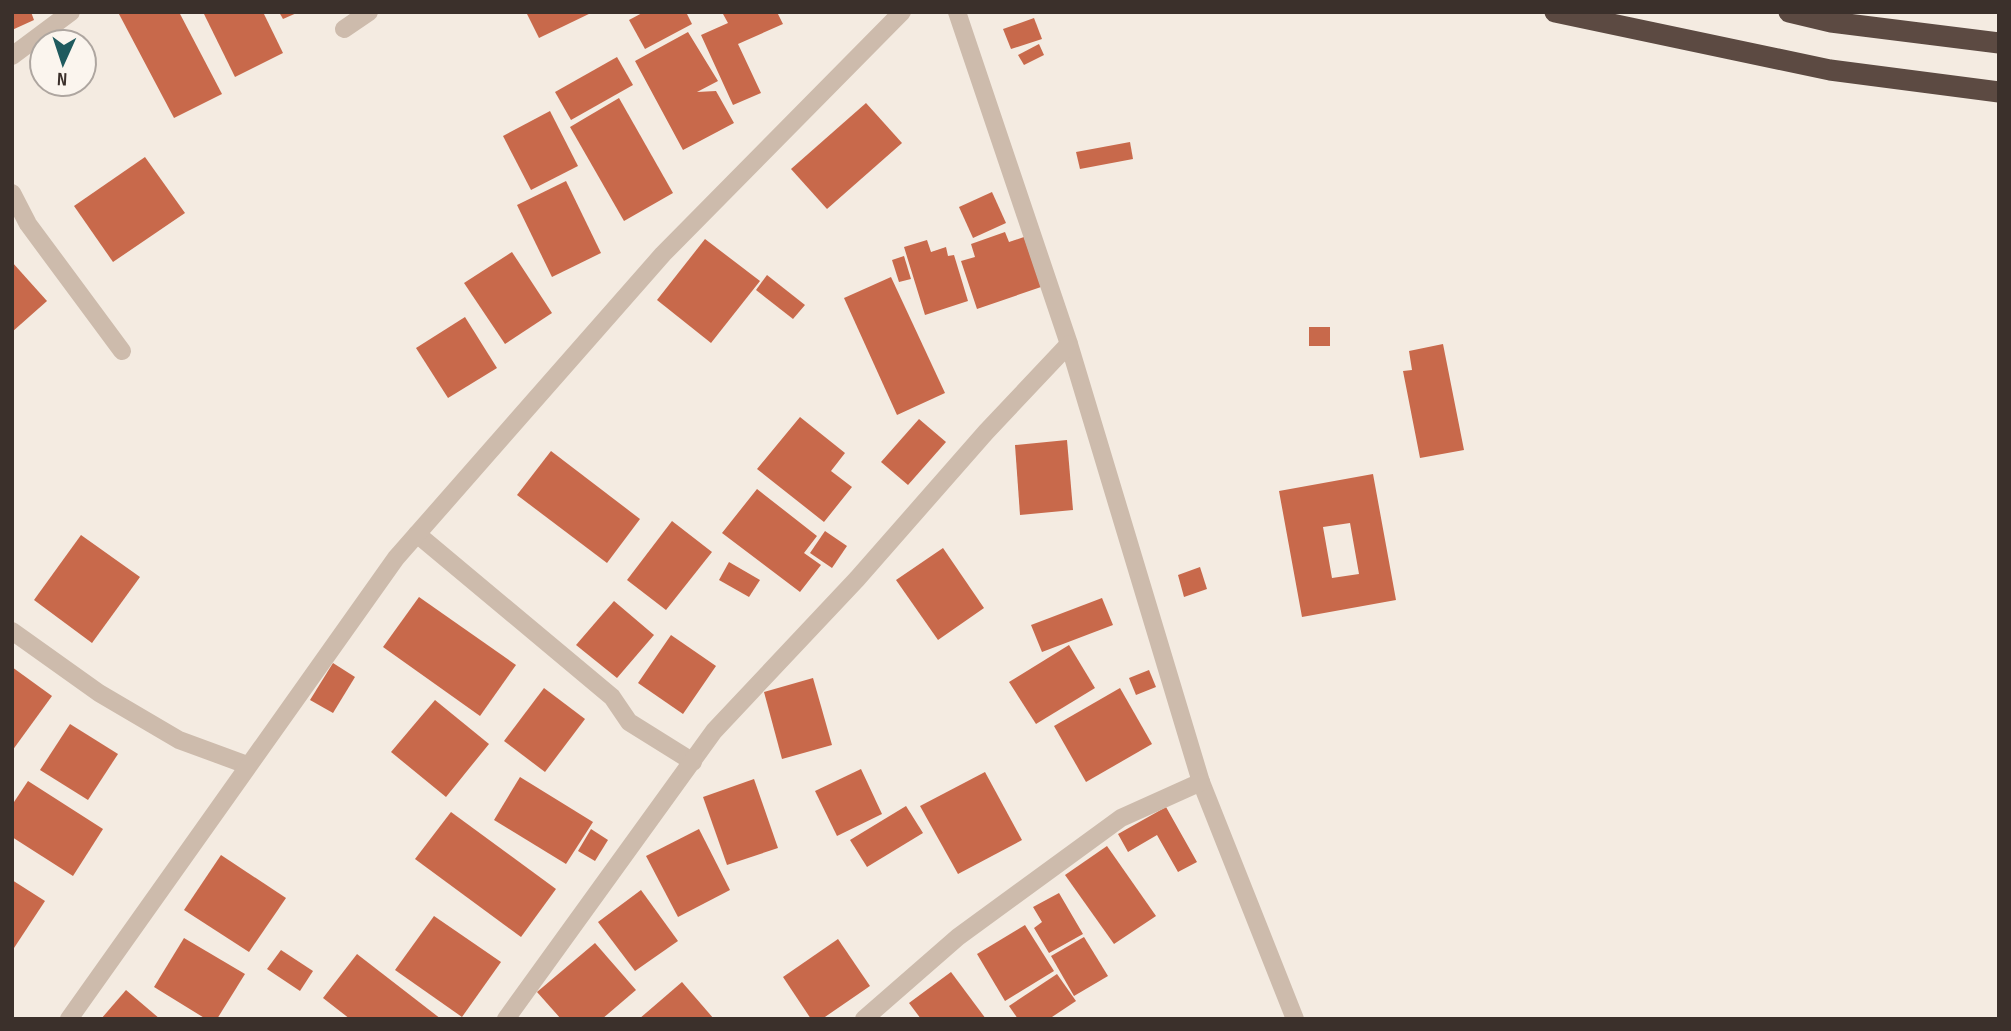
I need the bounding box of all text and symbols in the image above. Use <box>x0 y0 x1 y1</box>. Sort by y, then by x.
north arrow <box>28 28 98 98</box>
text: N <box>57 67 68 90</box>

